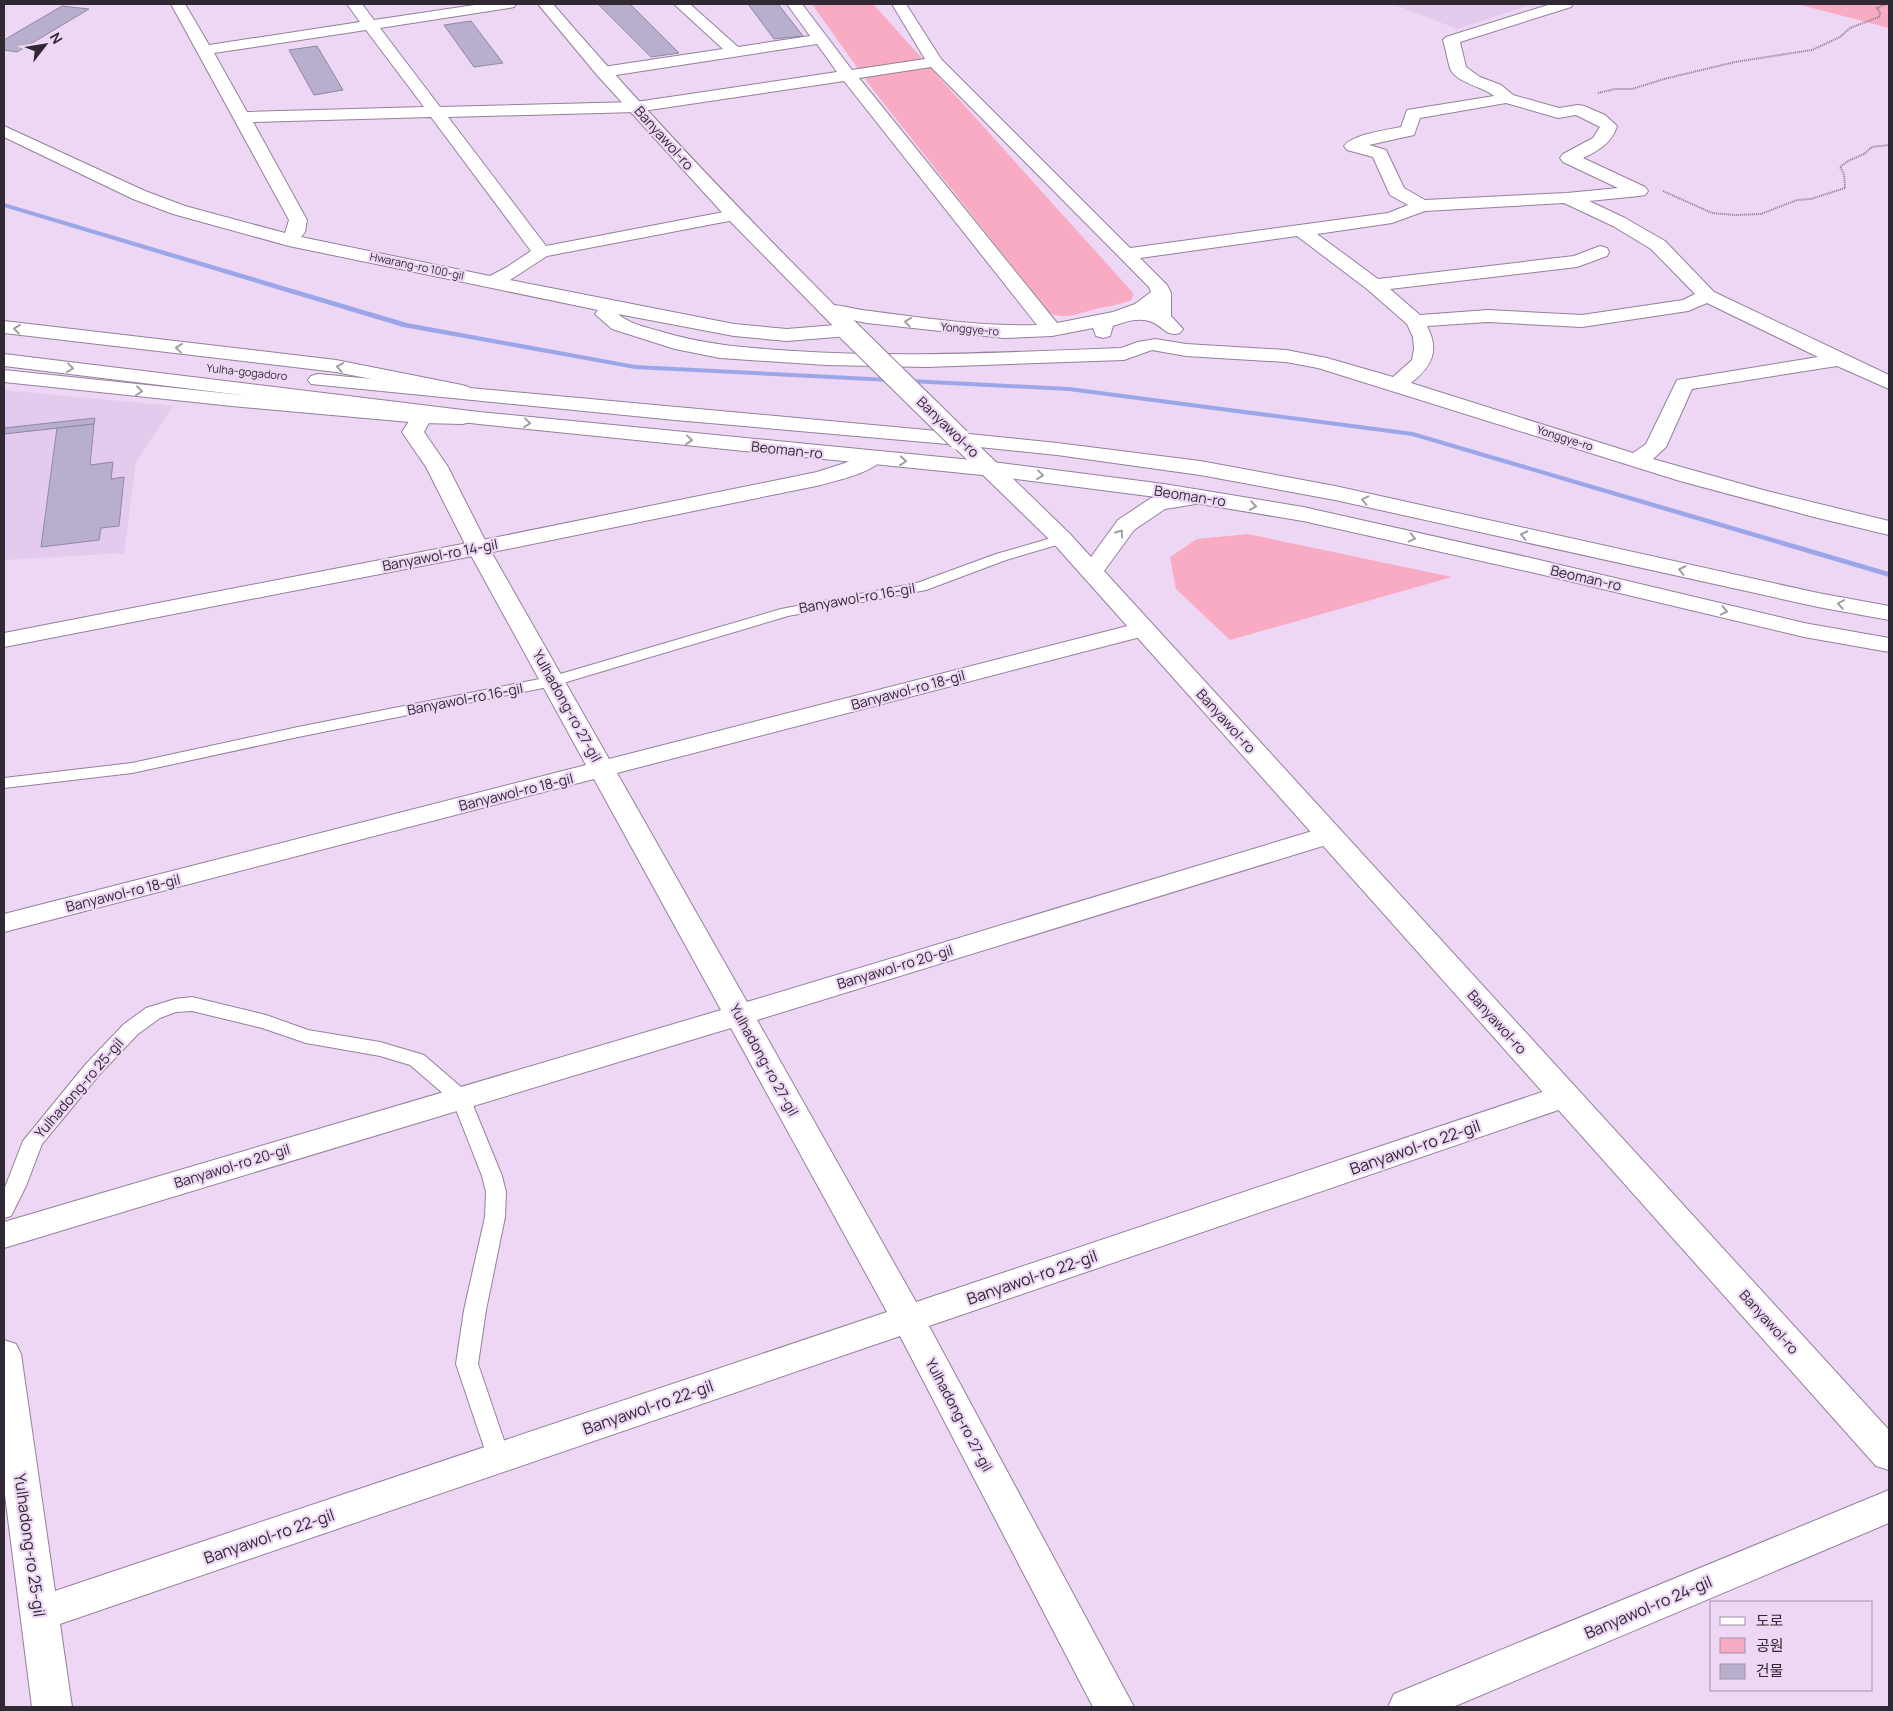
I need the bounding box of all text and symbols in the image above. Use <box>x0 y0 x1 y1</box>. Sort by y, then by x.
north arrow <box>20 20 70 70</box>
text: N <box>46 29 67 47</box>
street label: Banyawol-ro <box>631 102 698 174</box>
street label: Hwarang-ro 100-gil <box>369 248 466 283</box>
one-way arrow <box>903 317 911 328</box>
street label: Yonggye-ro <box>940 318 1000 339</box>
one-way arrow <box>13 324 21 335</box>
one-way arrow <box>174 343 182 354</box>
street label: Yulha-gogadoro <box>206 360 289 383</box>
one-way arrow <box>66 362 74 373</box>
one-way arrow <box>336 363 344 373</box>
one-way arrow <box>136 385 144 396</box>
street label: Banyawol-ro <box>913 392 984 461</box>
one-way arrow <box>523 417 531 428</box>
street label: Yonggye-ro <box>1535 421 1596 454</box>
one-way arrow <box>685 434 693 445</box>
street label: Beoman-ro <box>750 436 824 463</box>
one-way arrow <box>899 455 907 466</box>
one-way arrow <box>1036 470 1045 480</box>
street label: Beoman-ro <box>1153 480 1227 511</box>
one-way arrow <box>1361 495 1370 506</box>
one-way arrow <box>1249 500 1257 511</box>
one-way arrow <box>1115 530 1123 539</box>
one-way arrow <box>1519 530 1528 541</box>
one-way arrow <box>1408 533 1417 543</box>
street label: Banyawol-ro 14-gil <box>381 534 499 575</box>
street label: Beoman-ro <box>1549 560 1623 595</box>
one-way arrow <box>1678 565 1687 576</box>
street label: Banyawol-ro 16-gil <box>797 578 917 617</box>
one-way arrow <box>1837 600 1846 610</box>
one-way arrow <box>1719 605 1728 616</box>
street label: Yulhadong-ro 27-gil <box>529 646 606 765</box>
street label: Banyawol-ro 18-gil <box>849 665 967 714</box>
street label: Banyawol-ro 16-gil <box>405 678 525 719</box>
street label: Banyawol-ro <box>1193 685 1260 757</box>
street label: Banyawol-ro 18-gil <box>457 768 575 815</box>
street label: Banyawol-ro 18-gil <box>64 869 182 916</box>
street label: Banyawol-ro 20-gil <box>835 940 955 993</box>
street label: Banyawol-ro <box>1464 986 1531 1058</box>
street label: Yulhadong-ro 27-gil <box>726 1000 803 1119</box>
street label: Yulhadong-ro 25-gil <box>30 1034 127 1142</box>
street label: Banyawol-ro 22-gil <box>1347 1114 1483 1180</box>
street label: Banyawol-ro 20-gil <box>172 1139 292 1192</box>
street label: Banyawol-ro 22-gil <box>964 1244 1100 1310</box>
street label: Banyawol-ro <box>1736 1286 1803 1358</box>
street label: Yulhadong-ro 27-gil <box>922 1355 997 1475</box>
street label: Banyawol-ro 22-gil <box>580 1374 716 1440</box>
street label: Yulhadong-ro 25-gil <box>9 1472 51 1618</box>
street label: Banyawol-ro 22-gil <box>201 1503 337 1569</box>
street label: Banyawol-ro 24-gil <box>1581 1570 1715 1644</box>
legend <box>1710 1601 1873 1691</box>
text: 도로 <box>1756 1610 1784 1631</box>
text: 공원 <box>1756 1635 1784 1656</box>
text: 건물 <box>1756 1660 1784 1681</box>

